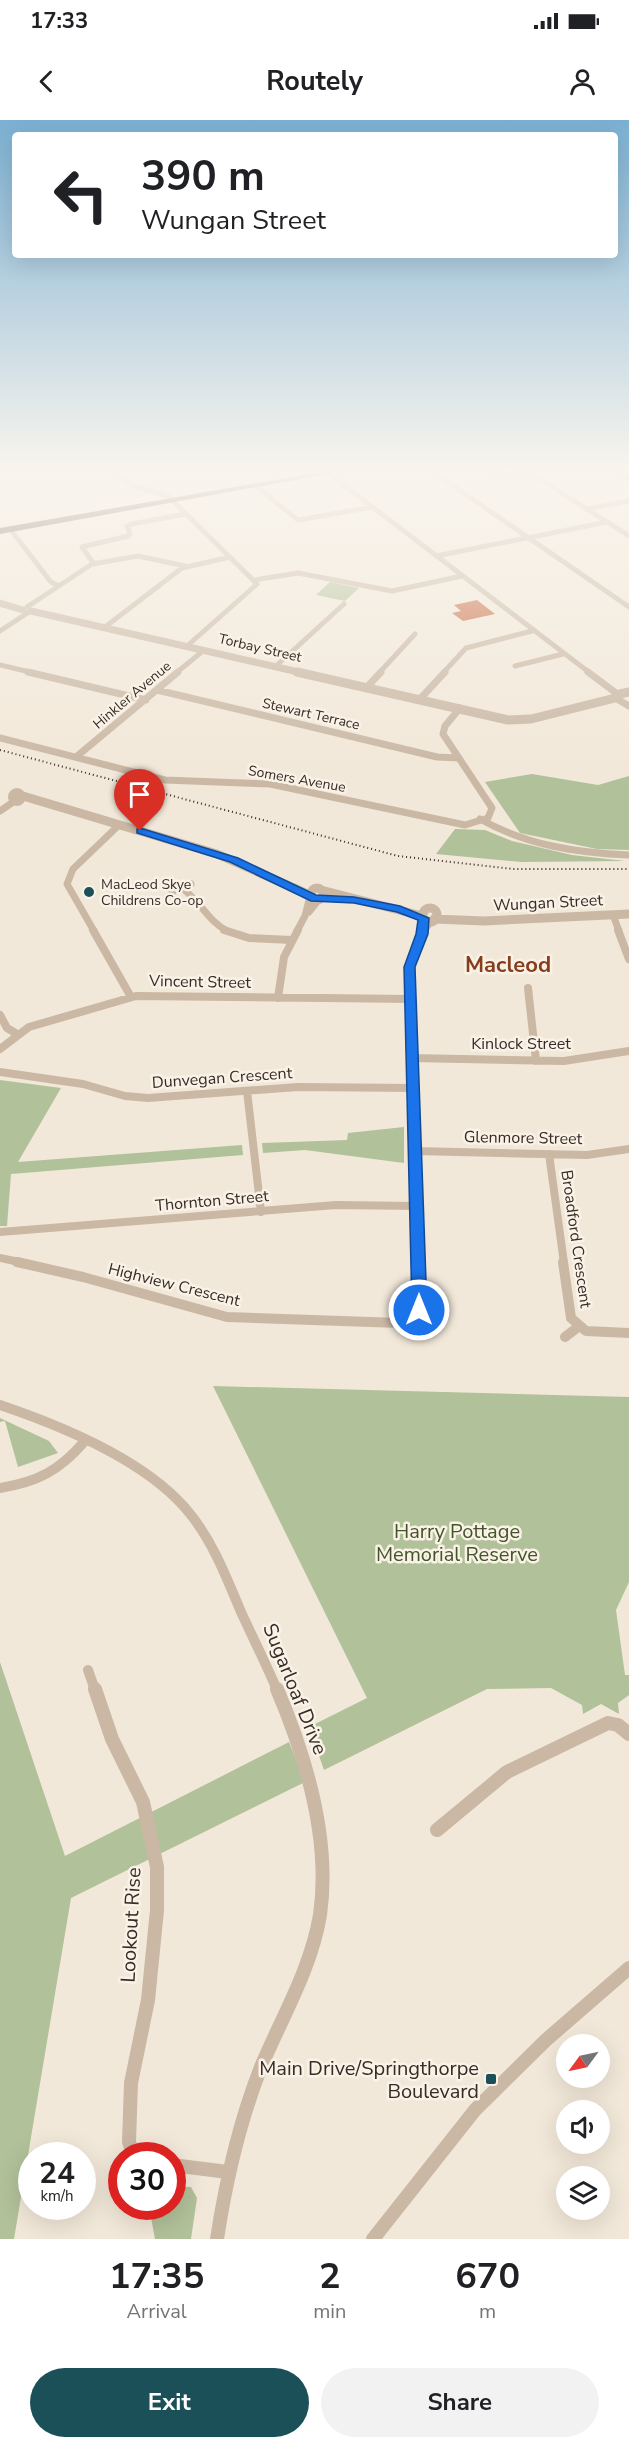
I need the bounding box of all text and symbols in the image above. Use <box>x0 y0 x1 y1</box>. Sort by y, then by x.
text: 17:33 <box>30 6 88 36</box>
text: Routely <box>266 63 363 100</box>
icon: back <box>30 65 63 98</box>
icon: person <box>566 65 599 98</box>
text: 390 m <box>141 148 265 205</box>
icon: left <box>42 156 120 234</box>
text: Wungan Street <box>141 202 326 239</box>
street label: Torbay Street <box>217 629 303 667</box>
street label: Hinkler Avenue <box>89 657 175 733</box>
street label: Stewart Terrace <box>260 694 362 734</box>
street label: Somers Avenue <box>247 761 347 797</box>
pin <box>114 769 165 831</box>
icon: arrive <box>123 778 156 811</box>
place label: MacLeod Skye Childrens Co-op <box>101 875 204 910</box>
marker: MacLeod Skye Childrens Co-op <box>82 885 96 899</box>
street label: Wungan Street <box>493 889 604 917</box>
district label: Macleod <box>465 950 551 980</box>
street label: Vincent Street <box>148 970 252 994</box>
street label: Kinlock Street <box>471 1033 571 1055</box>
street label: Dunvegan Crescent <box>151 1062 293 1094</box>
street label: Glenmore Street <box>464 1126 583 1150</box>
street label: Broadford Crescent <box>555 1169 597 1310</box>
street label: Thornton Street <box>154 1185 270 1217</box>
street label: Highview Crescent <box>106 1258 243 1312</box>
position arrow <box>387 1278 451 1342</box>
park label: Harry Pottage Memorial Reserve <box>376 1518 538 1568</box>
street label: Sugarloaf Drive <box>256 1619 334 1759</box>
street label: Lookout Rise <box>114 1867 148 1983</box>
north arrow <box>556 2034 610 2088</box>
map controls <box>556 2034 610 2220</box>
place label: Main Drive/Springthorpe Boulevard <box>259 2055 479 2105</box>
marker: Main Drive/Springthorpe Boulevard <box>484 2072 498 2086</box>
button: sound <box>556 2100 610 2154</box>
speed limit sign: 30 <box>108 2142 186 2220</box>
text: 24 <box>39 2153 75 2194</box>
button: layers <box>556 2166 610 2220</box>
text: km/h <box>40 2186 74 2206</box>
text: 17:35 <box>109 2252 204 2301</box>
text: 2 <box>319 2252 341 2301</box>
text: 670 <box>455 2252 520 2301</box>
text: Arrival <box>127 2298 187 2325</box>
text: min <box>313 2298 346 2325</box>
text: m <box>479 2298 496 2325</box>
button: Exit <box>30 2368 309 2437</box>
button: Share <box>321 2368 599 2437</box>

